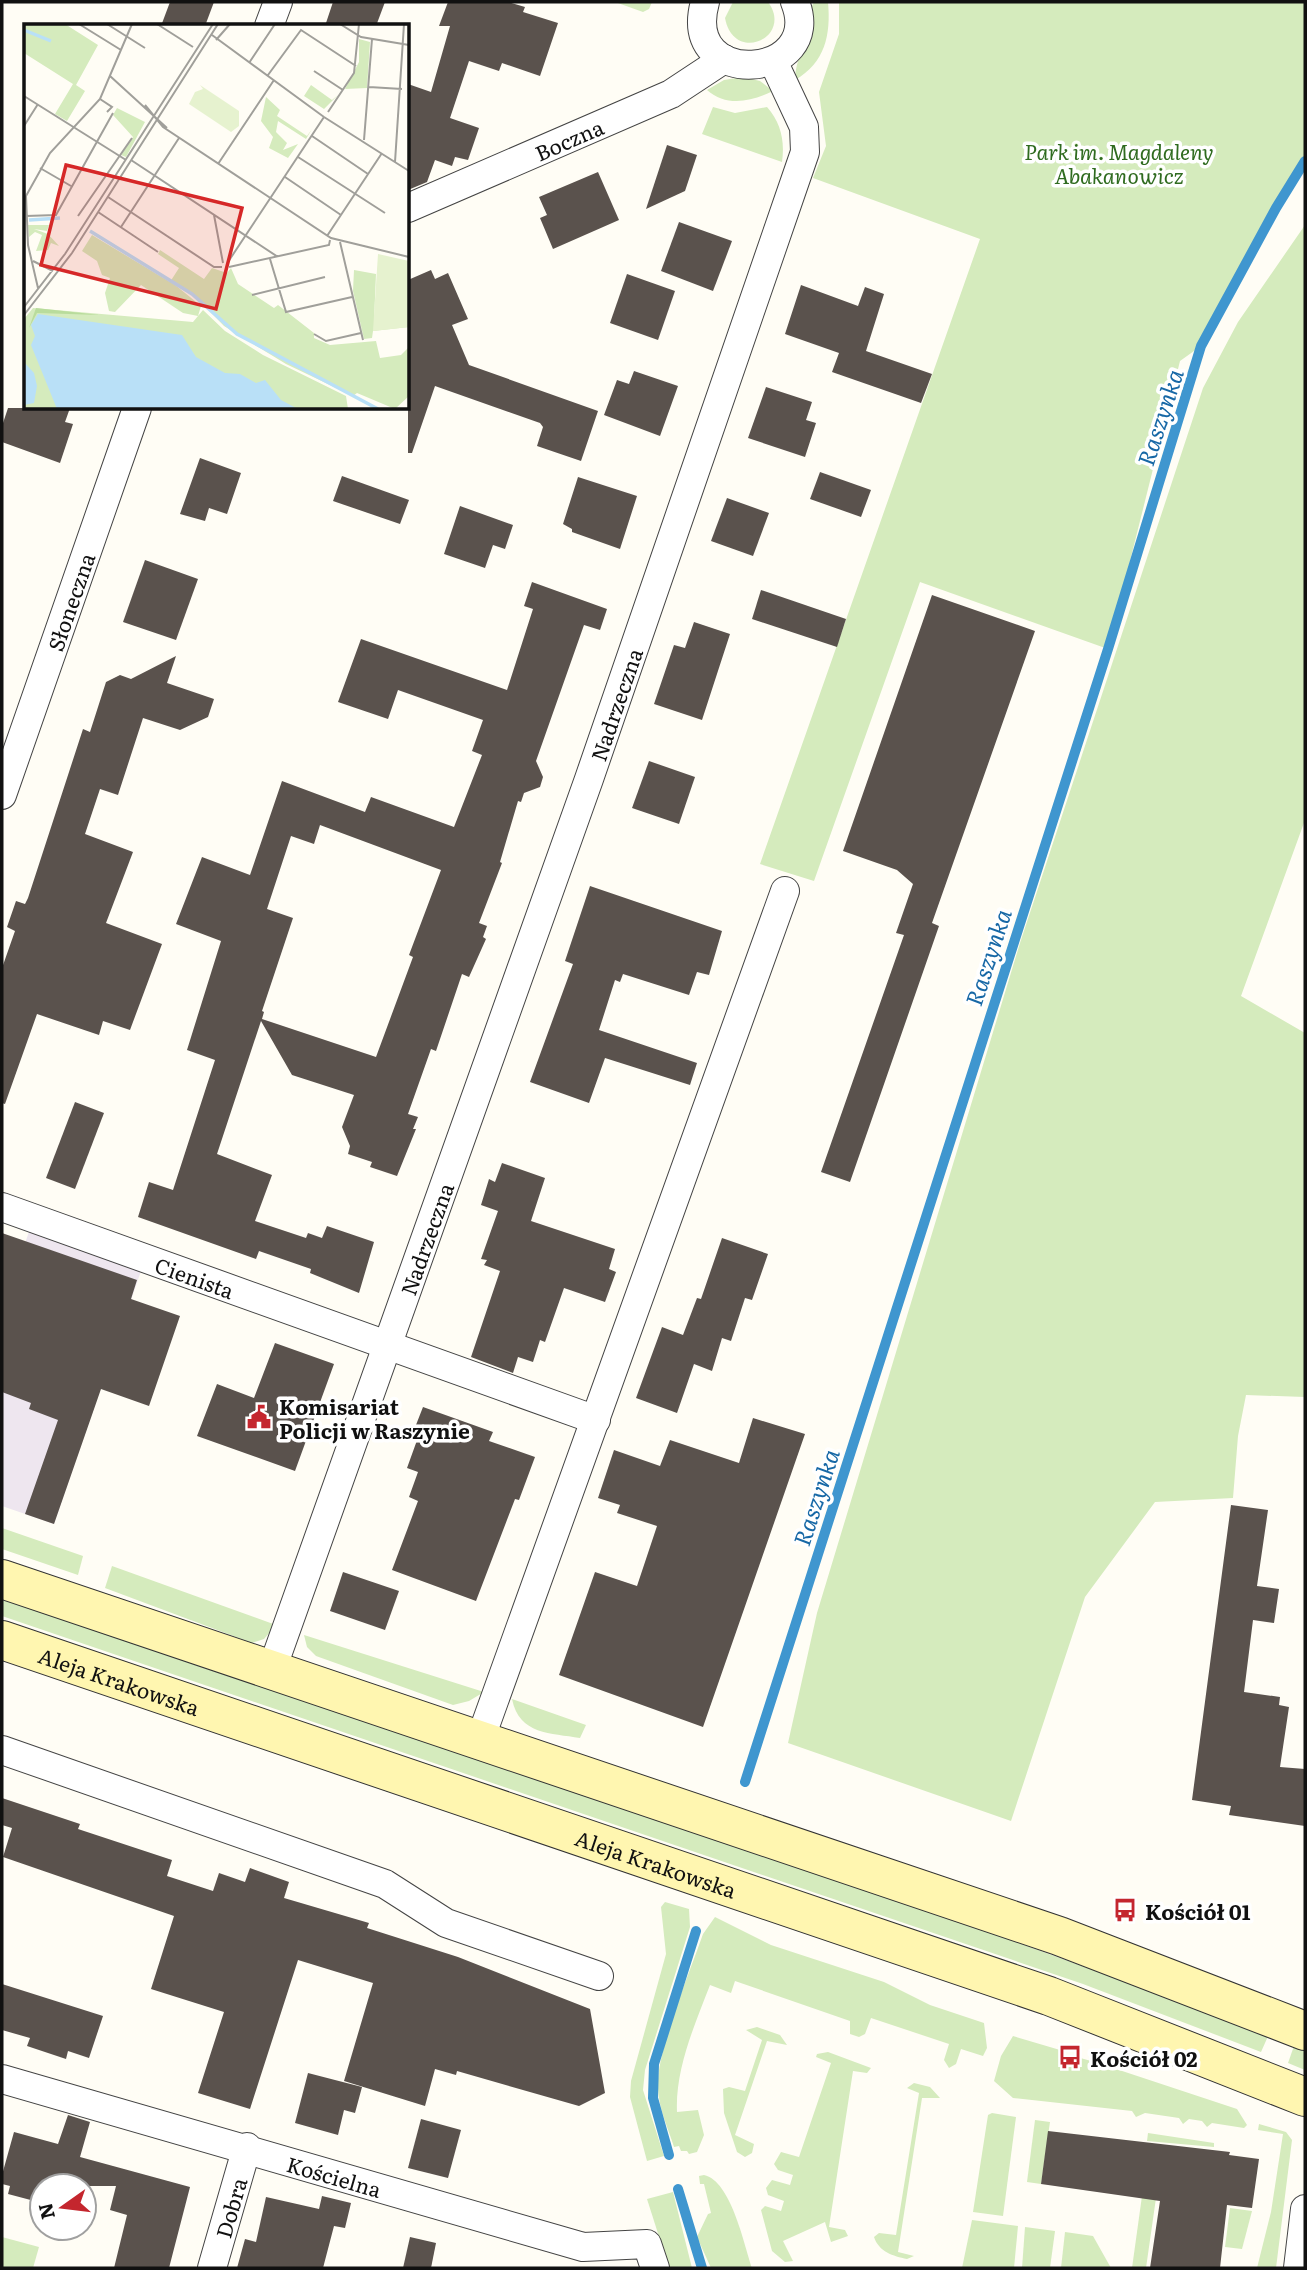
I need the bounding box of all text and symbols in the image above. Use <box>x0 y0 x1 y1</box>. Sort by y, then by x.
inset map <box>24 24 410 410</box>
street label: Boczna <box>529 110 608 167</box>
park label: Park im. Magdaleny Abakanowicz <box>1024 135 1214 190</box>
water label: Raszynka <box>1127 364 1191 470</box>
street label: Słoneczna <box>38 547 101 655</box>
street label: Nadrzeczna <box>581 643 649 765</box>
water label: Raszynka <box>955 904 1019 1010</box>
street label: Nadrzeczna <box>391 1177 460 1299</box>
street label: Cienista <box>151 1248 240 1305</box>
place label: Komisariat Policji w Raszynie <box>279 1390 470 1445</box>
public building icon: Komisariat Policji w Raszynie <box>245 1403 273 1431</box>
water label: Raszynka <box>783 1444 847 1550</box>
street label: Aleja Krakowska <box>35 1638 205 1722</box>
street label: Aleja Krakowska <box>572 1821 742 1904</box>
place label: Kościół 01 <box>1145 1895 1251 1926</box>
bus stop icon: Kościół 01 <box>1111 1896 1139 1924</box>
place label: Kościół 02 <box>1090 2042 1198 2073</box>
bus stop icon: Kościół 02 <box>1056 2043 1084 2071</box>
street label: Kościelna <box>283 2147 386 2204</box>
north arrow <box>28 2172 98 2242</box>
street label: Dobra <box>206 2173 253 2241</box>
text: N <box>30 2200 61 2222</box>

